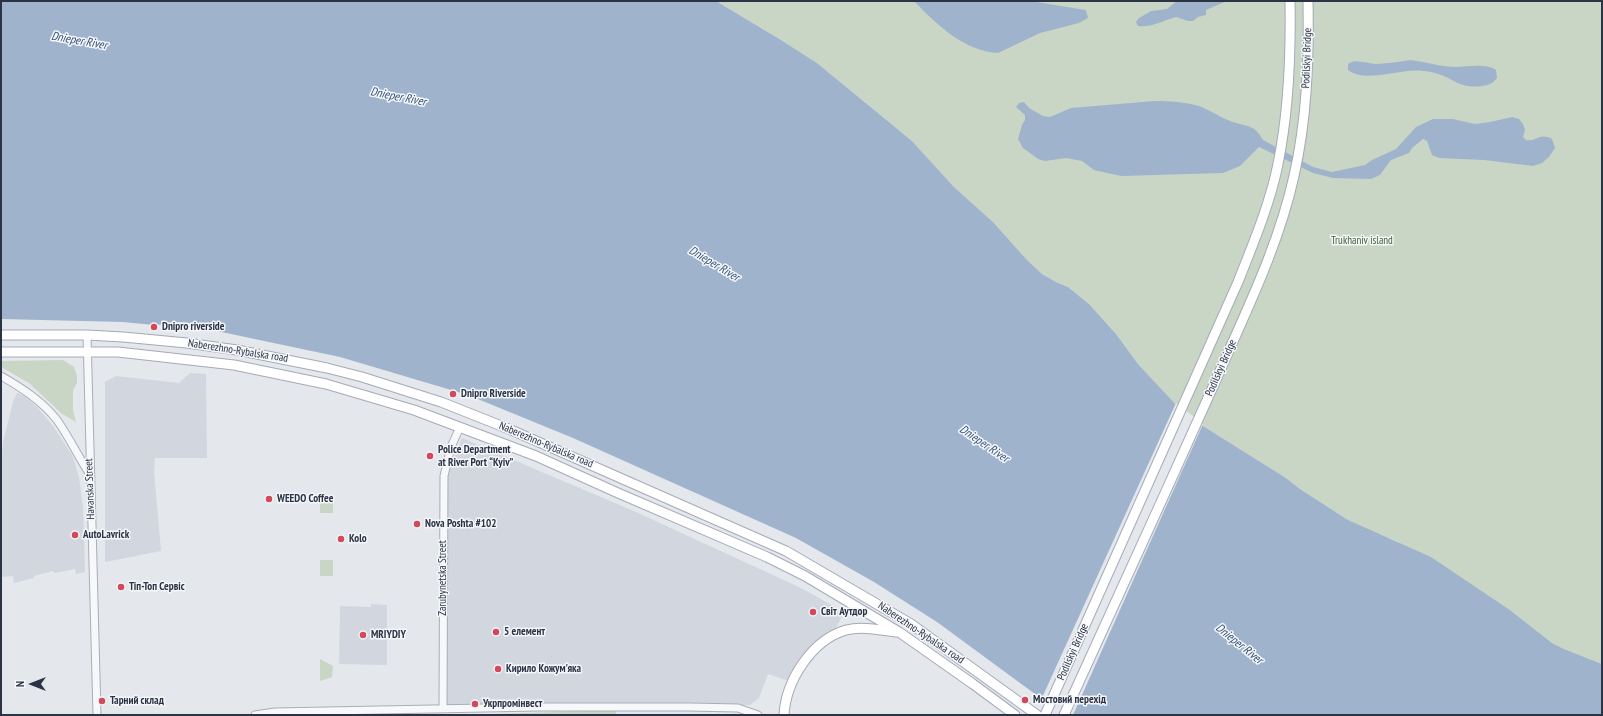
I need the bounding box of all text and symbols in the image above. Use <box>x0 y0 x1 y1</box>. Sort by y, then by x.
street label: Podilskyi Bridge <box>1299 27 1315 89</box>
water label: Dnieper River <box>50 29 108 53</box>
water label: Dnieper River <box>369 85 427 109</box>
park label: Trukhaniv island <box>1331 234 1393 248</box>
water label: Dnieper River <box>686 243 742 285</box>
place label: Dnipro riverside <box>162 320 224 334</box>
marker: Dnipro riverside <box>149 322 159 332</box>
street label: Naberezhno-Rybalska road <box>187 337 289 365</box>
street label: Podilskyi Bridge <box>1203 338 1239 398</box>
place label: Dnipro Riverside <box>461 387 526 401</box>
marker: Dnipro Riverside <box>448 389 458 399</box>
street label: Naberezhno-Rybalska road <box>497 419 595 471</box>
water label: Dnieper River <box>957 422 1011 466</box>
place label: Police Department at River Port “Kyiv” <box>438 443 513 469</box>
marker: Police Department at River Port “Kyiv” <box>425 451 435 461</box>
street label: Havanska Street <box>82 458 98 520</box>
place label: WEEDO Coffee <box>277 492 333 506</box>
marker: WEEDO Coffee <box>264 494 274 504</box>
place label: Nova Poshta #102 <box>425 517 497 531</box>
marker: Nova Poshta #102 <box>412 519 422 529</box>
place label: AutoLavrick <box>83 528 129 542</box>
marker: AutoLavrick <box>70 530 80 540</box>
place label: Kolo <box>349 532 367 546</box>
marker: Kolo <box>336 534 346 544</box>
street label: Zarubynetska Street <box>436 540 450 616</box>
place label: Тіп-Топ Сервіс <box>129 580 185 594</box>
marker: Тіп-Топ Сервіс <box>116 582 126 592</box>
street label: Naberezhno-Rybalska road <box>875 599 967 667</box>
place label: Світ Аутдор <box>821 605 867 619</box>
marker: Світ Аутдор <box>808 607 818 617</box>
water label: Dnieper River <box>1213 621 1265 667</box>
street label: Podilskyi Bridge <box>1055 622 1091 682</box>
place label: 5 елемент <box>504 625 545 639</box>
marker: 5 елемент <box>491 627 501 637</box>
place label: MRIYDIY <box>371 628 406 642</box>
marker: MRIYDIY <box>358 630 368 640</box>
place label: Кирило Кожум'яка <box>506 662 581 676</box>
north arrow <box>12 664 52 704</box>
marker: Кирило Кожум'яка <box>493 664 503 674</box>
text: N <box>13 681 27 687</box>
place label: Мостовий перехід <box>1033 693 1106 707</box>
place label: Тарний склад <box>110 694 164 708</box>
marker: Мостовий перехід <box>1020 695 1030 705</box>
marker: Тарний склад <box>97 696 107 706</box>
place label: Укрпромінвест <box>483 697 542 711</box>
marker: Укрпромінвест <box>470 699 480 709</box>

